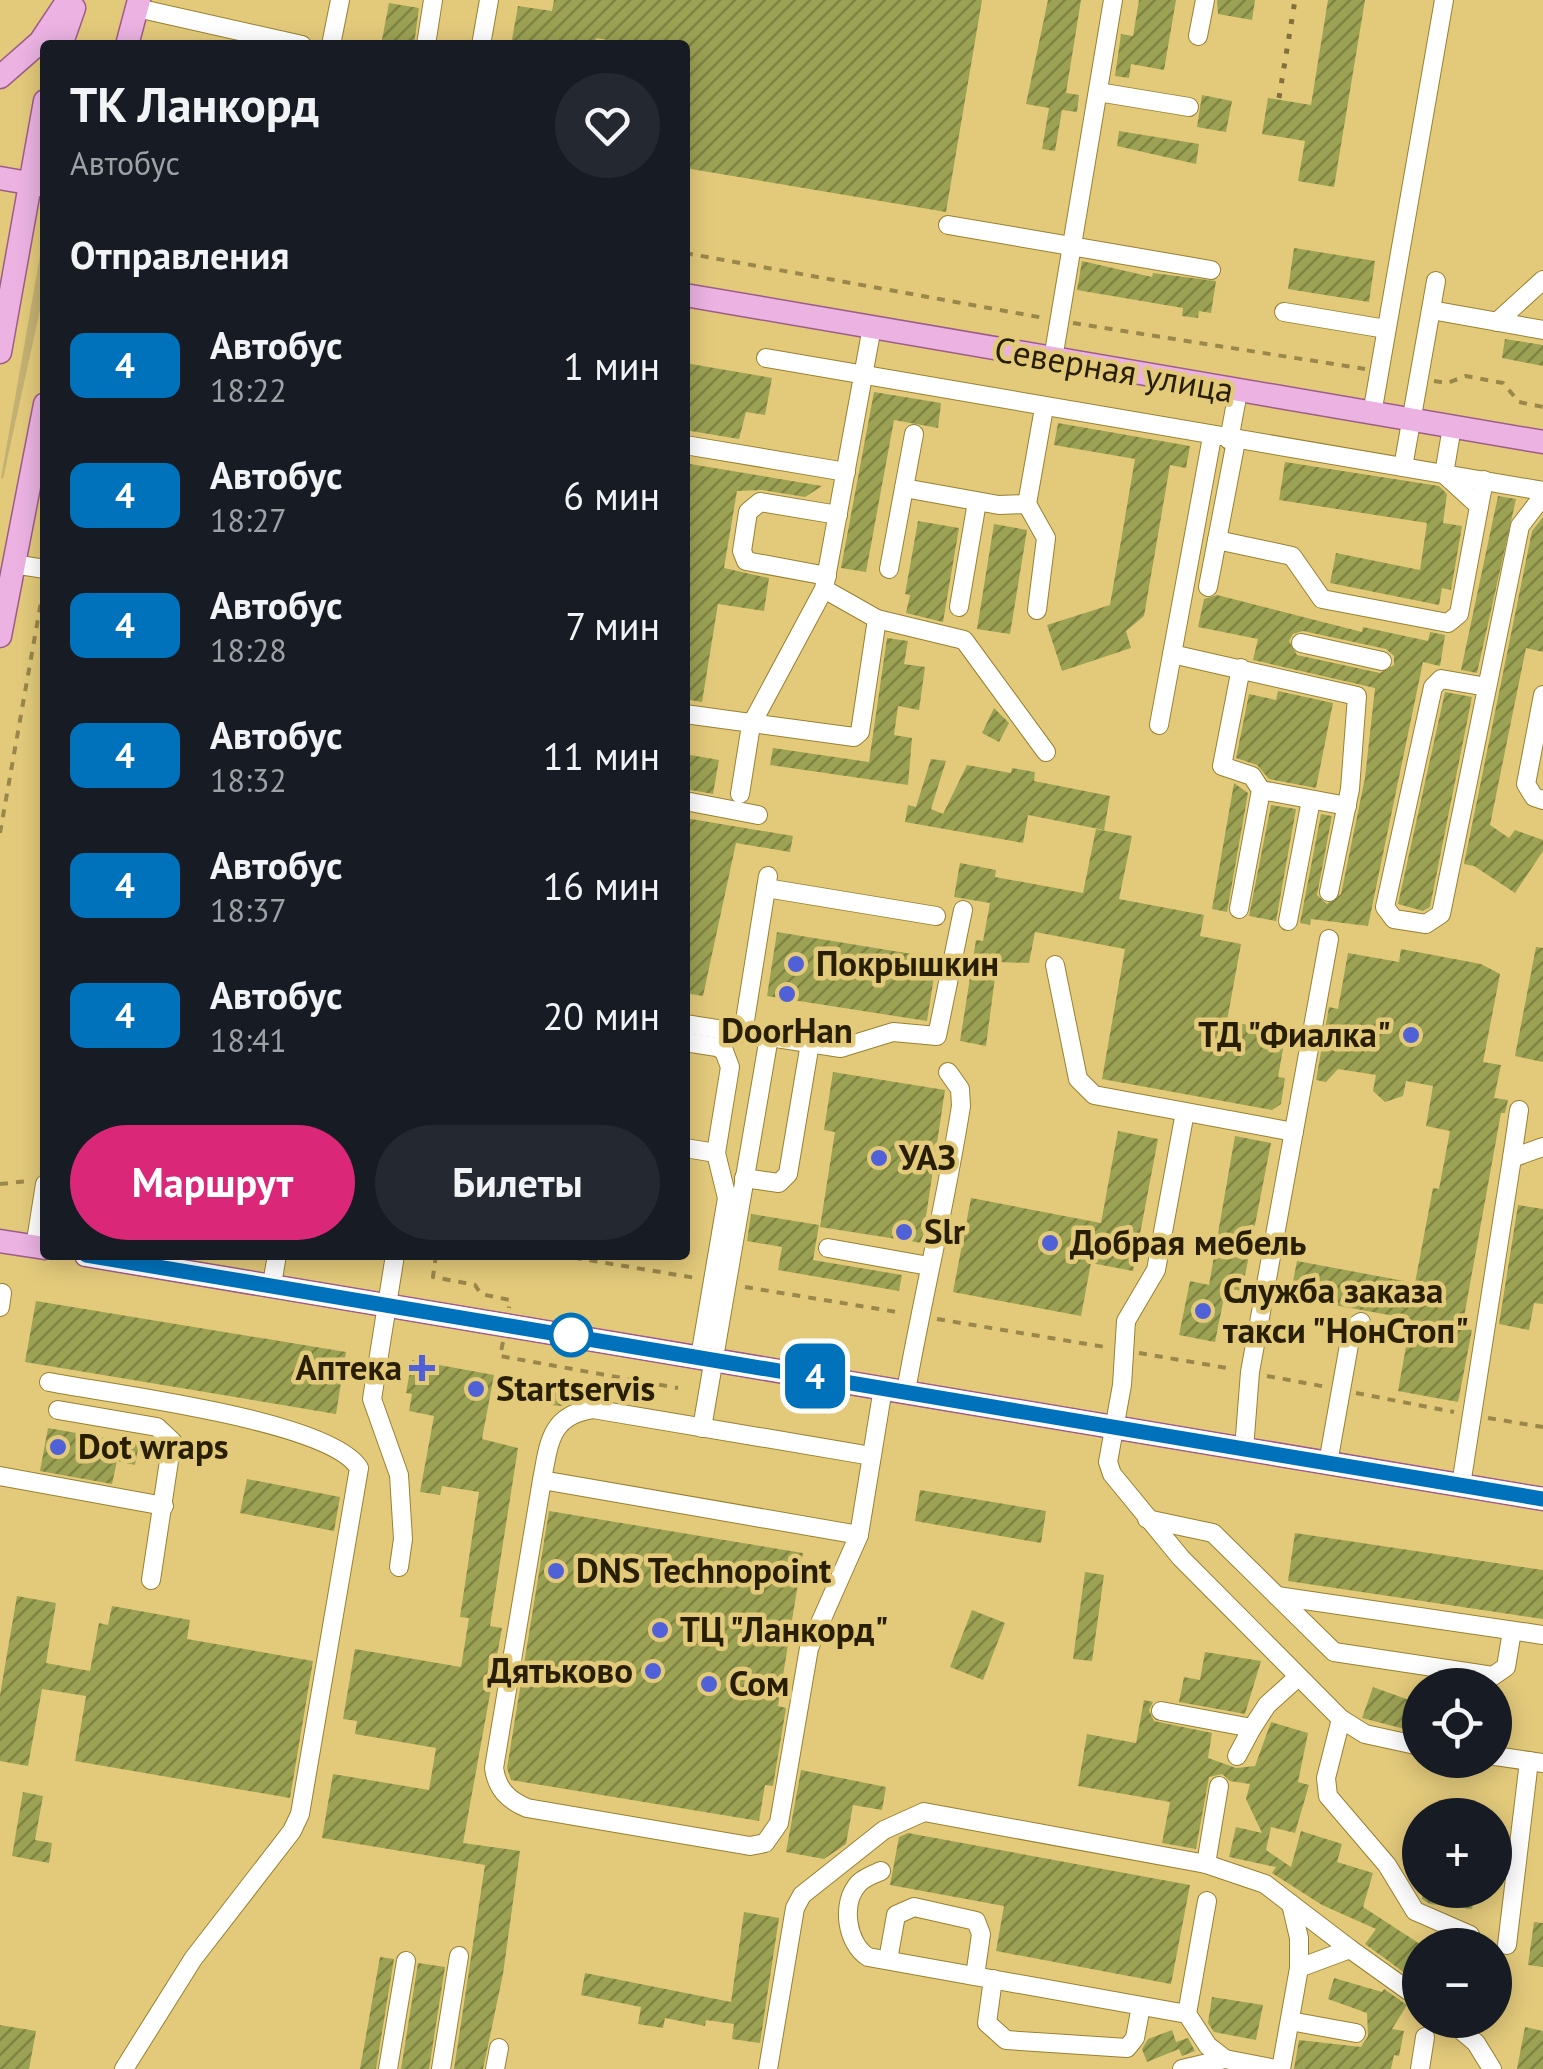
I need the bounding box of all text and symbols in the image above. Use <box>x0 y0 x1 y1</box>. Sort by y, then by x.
text: ТК Ланкорд <box>70 73 319 135</box>
button: heart <box>555 73 660 178</box>
text: Автобус <box>70 142 180 184</box>
text: Отправления <box>70 230 290 279</box>
text: Автобус <box>210 320 343 369</box>
street label: Северная улица <box>991 325 1237 413</box>
text: 1 мин <box>563 341 660 390</box>
text: 4 <box>115 342 135 388</box>
text: 18:22 <box>210 369 287 411</box>
text: Автобус <box>210 450 343 499</box>
text: 6 мин <box>563 471 660 520</box>
text: 4 <box>115 472 135 518</box>
text: 18:27 <box>210 499 287 541</box>
text: Автобус <box>210 580 343 629</box>
text: 7 мин <box>565 601 660 650</box>
text: 4 <box>115 602 135 648</box>
text: 18:28 <box>210 629 287 671</box>
text: Автобус <box>210 710 343 759</box>
text: 11 мин <box>543 731 660 780</box>
text: 4 <box>115 732 135 778</box>
text: 18:32 <box>210 759 287 801</box>
text: Автобус <box>210 840 343 889</box>
text: 16 мин <box>543 861 660 910</box>
text: 4 <box>115 862 135 908</box>
text: 18:37 <box>210 889 287 931</box>
place label: Покрышкин <box>816 940 999 986</box>
marker: Покрышкин <box>785 953 807 975</box>
text: Автобус <box>210 970 343 1019</box>
marker: DoorHan <box>776 983 798 1005</box>
text: 20 мин <box>543 991 660 1040</box>
text: 4 <box>115 992 135 1038</box>
place label: DoorHan <box>721 1007 853 1053</box>
place label: ТД "Фиалка" <box>1198 1011 1391 1057</box>
text: 18:41 <box>210 1019 287 1061</box>
marker: ТД "Фиалка" <box>1400 1024 1422 1046</box>
button: Маршрут <box>70 1125 355 1240</box>
button: Билеты <box>375 1125 660 1240</box>
place label: УАЗ <box>898 1134 956 1180</box>
marker: УАЗ <box>868 1147 890 1169</box>
place label: Slr <box>924 1208 966 1254</box>
place label: Добрая мебель <box>1070 1219 1306 1265</box>
marker: Slr <box>893 1221 915 1243</box>
marker: Добрая мебель <box>1039 1232 1061 1254</box>
place label: Служба заказа такси "НонСтоп" <box>1223 1267 1469 1353</box>
marker: Служба заказа такси "НонСтоп" <box>1192 1300 1214 1322</box>
unlabelled marker <box>550 1314 592 1356</box>
place label: Аптека <box>296 1344 402 1390</box>
line badge: 4 <box>782 1344 848 1408</box>
text: 4 <box>805 1353 825 1399</box>
marker: Аптека <box>411 1357 433 1379</box>
place label: Startservis <box>496 1365 655 1411</box>
marker: Startservis <box>465 1378 487 1400</box>
place label: Dot wraps <box>78 1423 229 1469</box>
marker: Dot wraps <box>47 1436 69 1458</box>
place label: DNS Technopoint <box>576 1547 832 1593</box>
marker: DNS Technopoint <box>545 1560 567 1582</box>
place label: ТЦ "Ланкорд" <box>680 1606 889 1652</box>
marker: ТЦ "Ланкорд" <box>649 1619 671 1641</box>
place label: Дятьково <box>488 1647 633 1693</box>
marker: Дятьково <box>642 1660 664 1682</box>
place label: Сом <box>729 1660 789 1706</box>
map controls <box>1402 1668 1512 2038</box>
button: locate <box>1402 1668 1512 1778</box>
marker: Сом <box>698 1673 720 1695</box>
button: + <box>1402 1798 1512 1908</box>
button: − <box>1402 1928 1512 2038</box>

